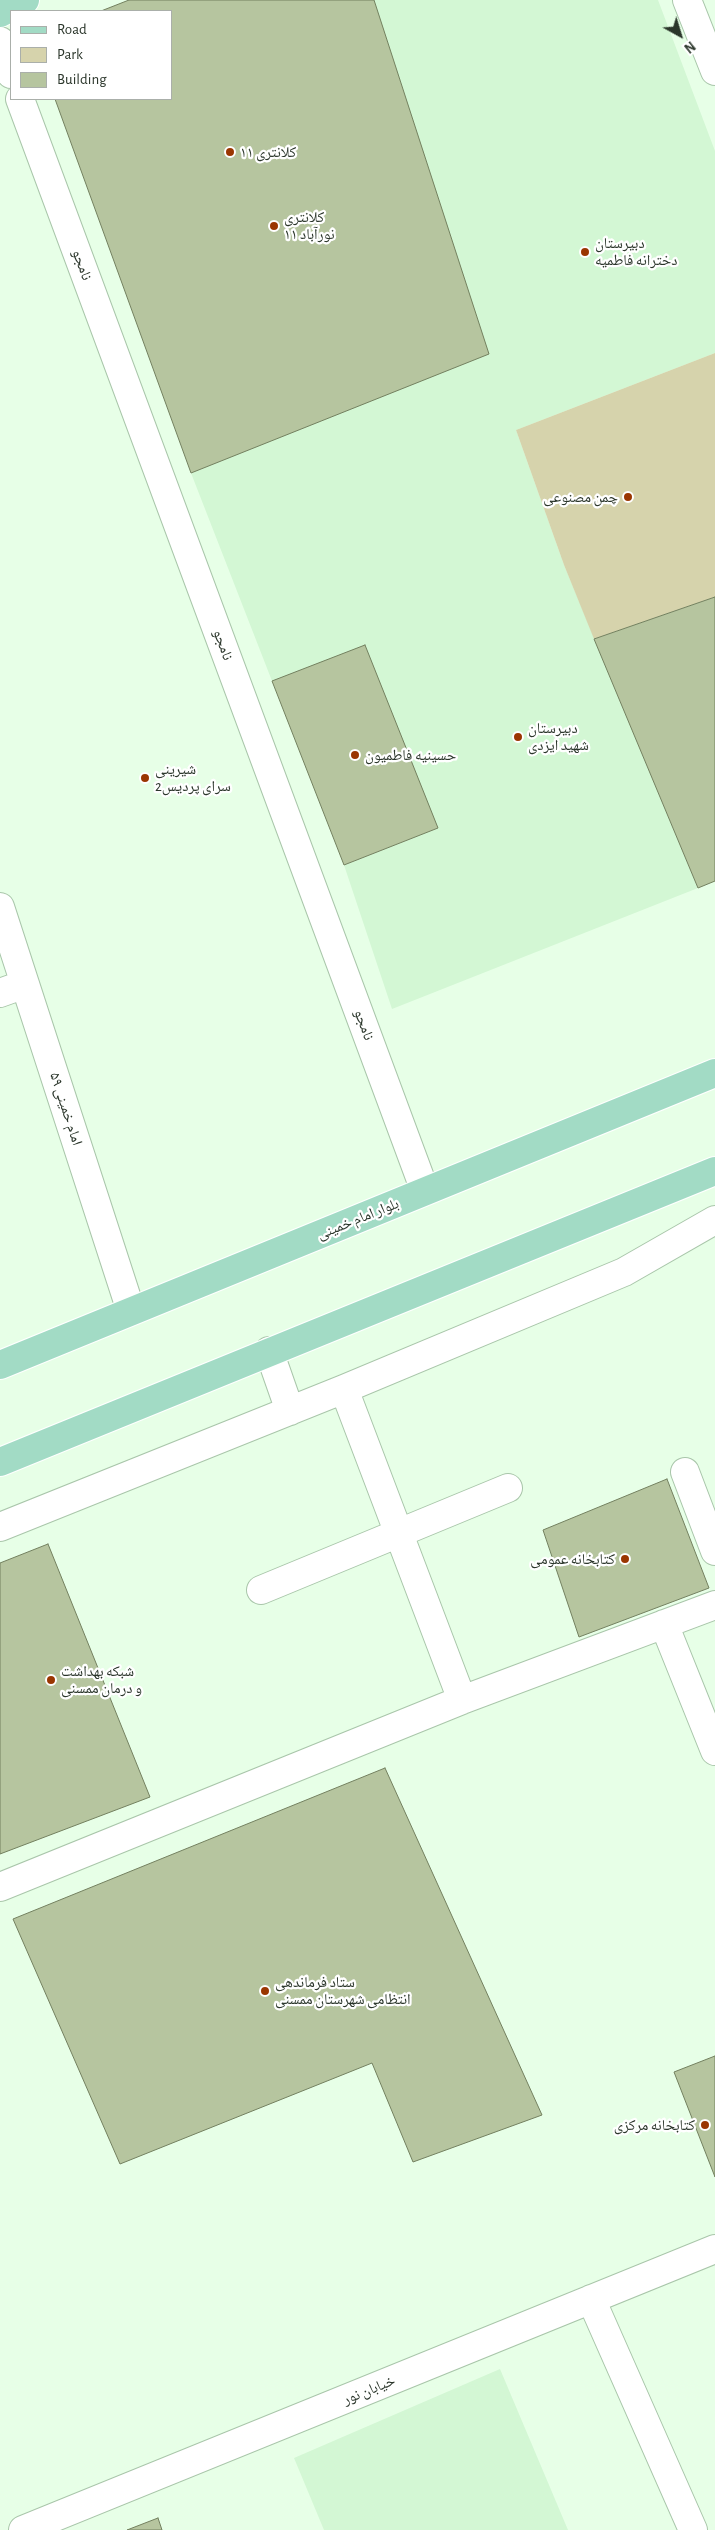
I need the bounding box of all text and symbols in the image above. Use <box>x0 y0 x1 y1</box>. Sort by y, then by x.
legend <box>10 10 172 100</box>
north arrow <box>655 10 705 60</box>
text: Road <box>57 22 87 37</box>
text: N <box>681 38 698 55</box>
text: Park <box>57 47 83 62</box>
text: Building <box>57 72 107 87</box>
place label: کلانتری ۱۱ <box>240 143 296 161</box>
marker: کلانتری ۱۱ <box>224 146 236 158</box>
place label: کلانتری ۱۱ نورآباد <box>284 208 335 243</box>
marker: کلانتری ۱۱ نورآباد <box>268 220 280 232</box>
place label: دبیرستان دخترانه فاطمیه <box>595 234 678 269</box>
marker: دبیرستان دخترانه فاطمیه <box>579 246 591 258</box>
street label: نامجو <box>68 247 96 283</box>
place label: چمن مصنوعی <box>543 488 618 506</box>
marker: چمن مصنوعی <box>622 491 634 503</box>
street label: نامجو <box>209 627 237 663</box>
place label: دبیرستان شهید ایزدی <box>528 719 589 754</box>
marker: دبیرستان شهید ایزدی <box>512 731 524 743</box>
place label: حسینیه فاطمیون <box>365 746 456 764</box>
marker: حسینیه فاطمیون <box>349 749 361 761</box>
place label: شیرینی سرای پردیس2 <box>155 760 231 795</box>
marker: شیرینی سرای پردیس2 <box>139 772 151 784</box>
street label: نامجو <box>350 1007 378 1043</box>
street label: امام خمينی ۵۹ <box>46 1070 86 1148</box>
street label: بلوار امام خمينی <box>315 1194 401 1244</box>
place label: کتابخانه عمومی <box>530 1550 615 1568</box>
marker: کتابخانه عمومی <box>619 1553 631 1565</box>
place label: شبکه بهداشت و درمان ممسنی <box>61 1662 142 1697</box>
marker: شبکه بهداشت و درمان ممسنی <box>45 1674 57 1686</box>
place label: ستاد فرماندهی انتظامی شهرستان ممسنی <box>275 1973 411 2008</box>
marker: ستاد فرماندهی انتظامی شهرستان ممسنی <box>259 1985 271 1997</box>
place label: کتابخانه مرکزی <box>614 2116 695 2134</box>
marker: کتابخانه مرکزی <box>699 2119 711 2131</box>
street label: خیابان نور <box>340 2371 398 2409</box>

